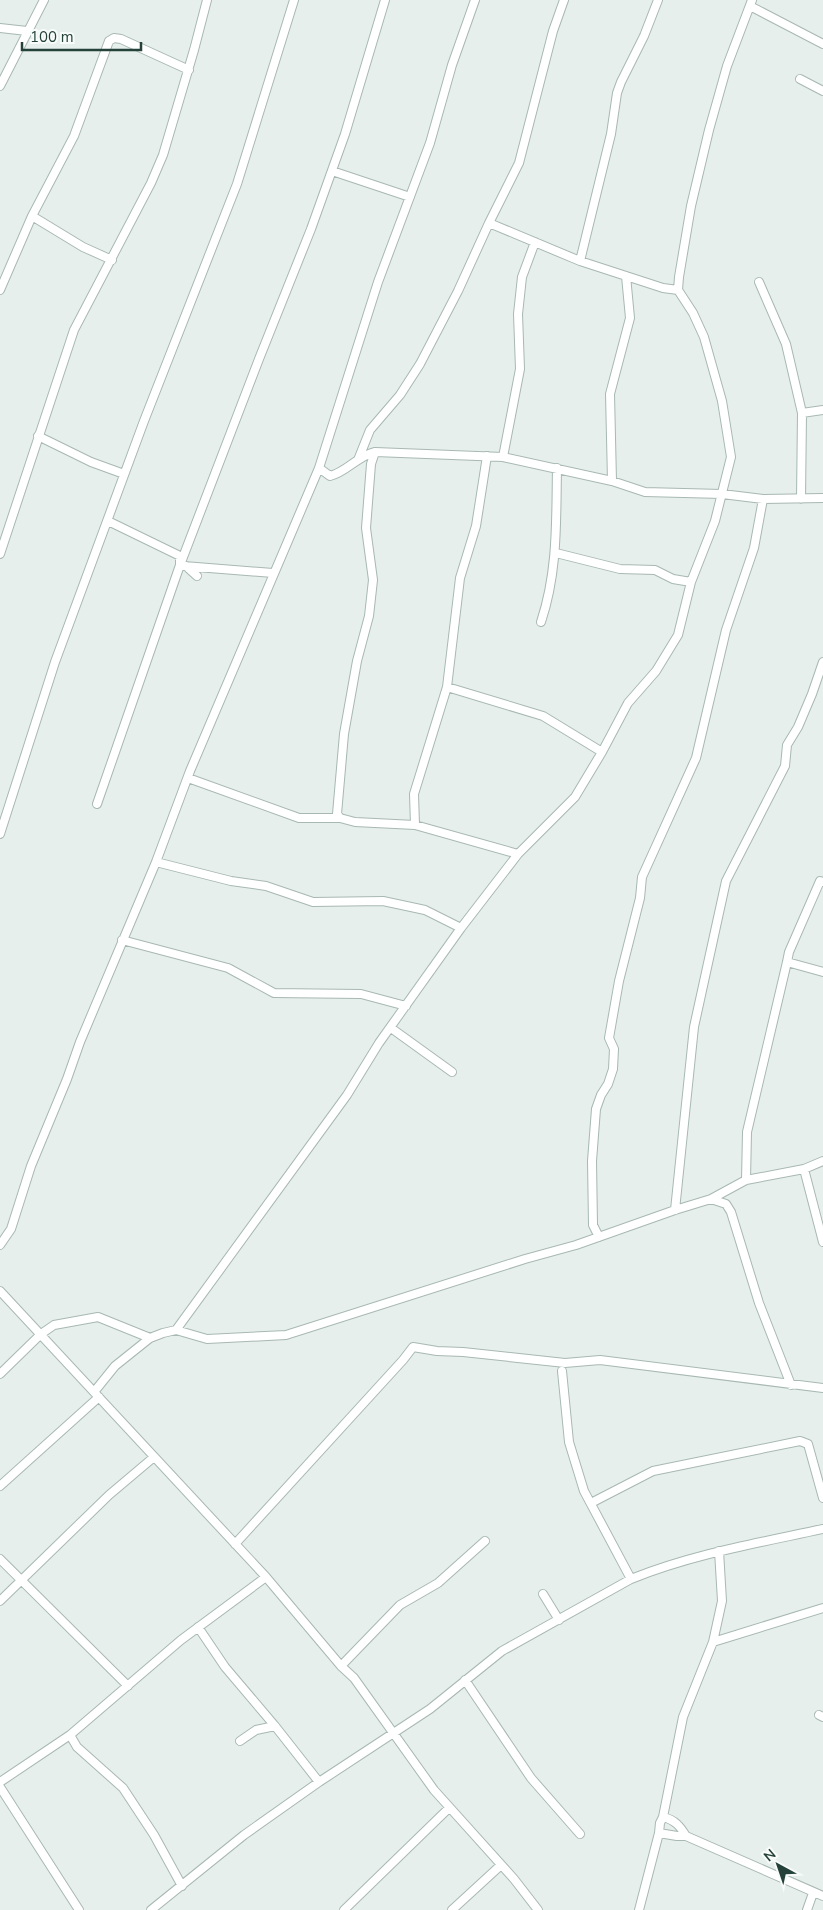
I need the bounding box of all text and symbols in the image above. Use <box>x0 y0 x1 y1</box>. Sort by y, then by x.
scale bar <box>22 20 141 52</box>
text: 100 m <box>30 27 74 47</box>
north arrow <box>753 1840 803 1890</box>
text: N <box>760 1845 780 1866</box>

